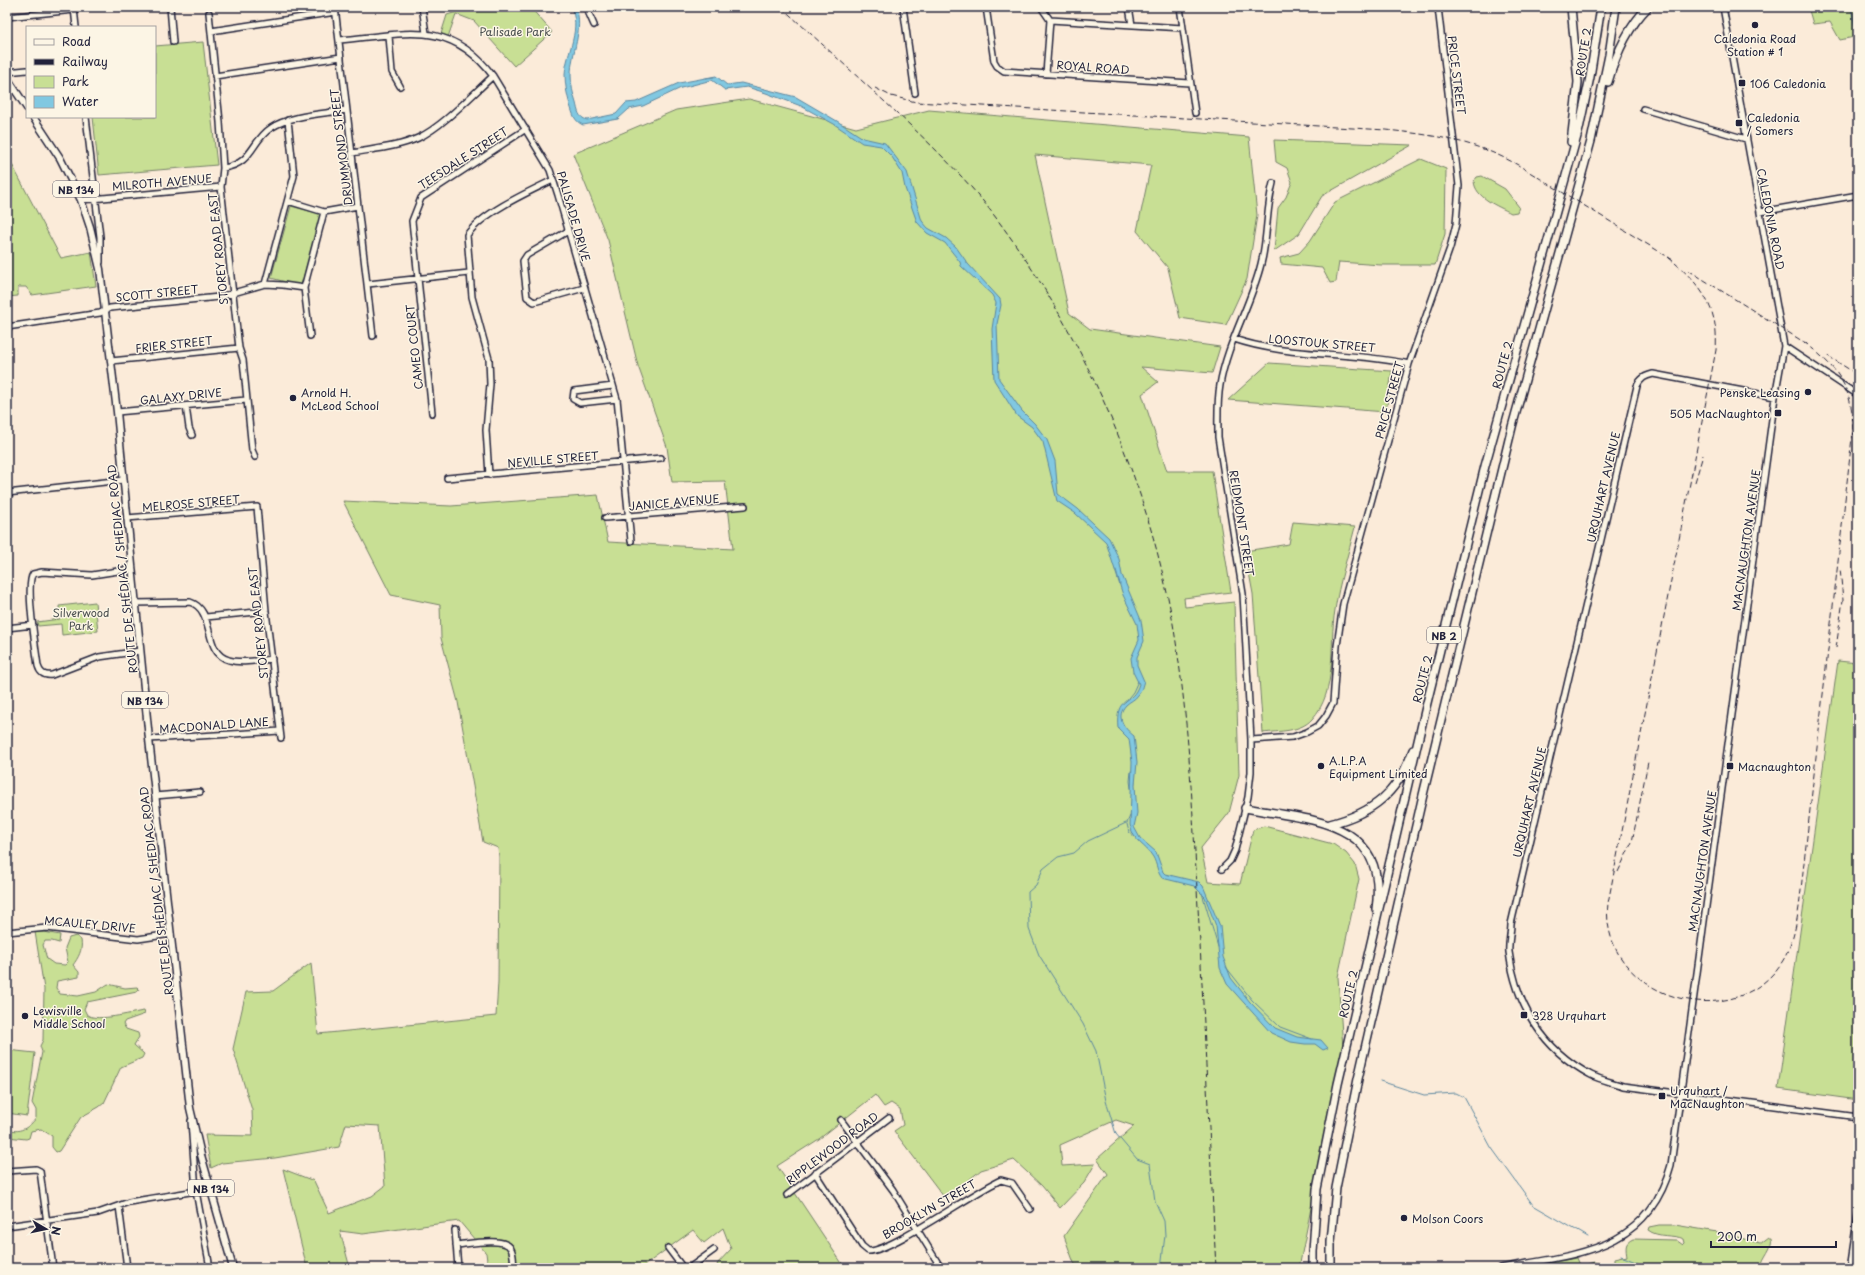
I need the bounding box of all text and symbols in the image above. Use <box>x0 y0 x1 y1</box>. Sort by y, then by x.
marker: Caledonia Road Station # 1 <box>1750 20 1760 30</box>
park label: Palisade Park <box>479 23 551 40</box>
legend <box>26 26 156 118</box>
street label: ROUTE 2 <box>1571 26 1595 77</box>
place label: Caledonia Road Station # 1 <box>1714 30 1796 60</box>
text: Road <box>62 32 91 50</box>
street label: PRICE STREET <box>1444 35 1470 116</box>
text: Railway <box>62 52 108 70</box>
street label: ROYAL ROAD <box>1056 56 1130 78</box>
text: Park <box>62 72 89 90</box>
place label: 106 Caledonia <box>1750 75 1826 92</box>
marker: 106 Caledonia <box>1737 78 1747 88</box>
street label: DRUMMOND STREET <box>325 87 357 206</box>
text: Water <box>62 92 99 110</box>
place label: Caledonia / Somers <box>1747 109 1800 139</box>
marker: Caledonia / Somers <box>1734 118 1744 128</box>
street label: TEESDALE STREET <box>415 122 512 193</box>
street label: CALEDONIA ROAD <box>1753 167 1789 271</box>
street label: MILROTH AVENUE <box>111 169 213 195</box>
street label: PALISADE DRIVE <box>553 169 595 263</box>
road number: NB 134 <box>53 181 99 197</box>
street label: STOREY ROAD EAST <box>204 192 232 306</box>
street label: SCOTT STREET <box>115 280 200 306</box>
street label: CAMEO COURT <box>401 303 427 390</box>
street label: LOOSTOUK STREET <box>1268 330 1377 356</box>
street label: FRIER STREET <box>135 331 214 357</box>
street label: ROUTE 2 <box>1487 339 1517 391</box>
street label: PRICE STREET <box>1371 359 1408 441</box>
street label: GALAXY DRIVE <box>139 383 223 409</box>
place label: Arnold H. McLeod School <box>301 384 379 414</box>
place label: Penske Leasing <box>1720 384 1800 401</box>
marker: Penske Leasing <box>1803 387 1813 397</box>
marker: Arnold H. McLeod School <box>288 393 298 403</box>
place label: 505 MacNaughton <box>1669 405 1770 422</box>
marker: 505 MacNaughton <box>1773 408 1783 418</box>
street label: URQUHART AVENUE <box>1582 430 1624 544</box>
street label: NEVILLE STREET <box>507 447 600 471</box>
street label: ROUTE DE SHÉDIAC / SHEDIAC ROAD <box>103 464 141 674</box>
street label: MACNAUGHTON AVENUE <box>1728 468 1764 612</box>
street label: REIDMONT STREET <box>1225 469 1259 578</box>
street label: MELROSE STREET <box>141 490 241 516</box>
street label: JANICE AVENUE <box>628 490 720 514</box>
street label: STOREY ROAD EAST <box>244 566 272 680</box>
park label: Silverwood Park <box>52 604 110 634</box>
road number: NB 2 <box>1427 627 1461 643</box>
street label: ROUTE 2 <box>1408 653 1436 705</box>
road number: NB 134 <box>122 692 168 708</box>
street label: MACDONALD LANE <box>159 713 269 737</box>
street label: URQUHART AVENUE <box>1508 745 1550 859</box>
place label: A.L.P.A Equipment Limited <box>1329 752 1428 782</box>
place label: Macnaughton <box>1738 758 1811 775</box>
marker: A.L.P.A Equipment Limited <box>1316 761 1326 771</box>
marker: Macnaughton <box>1725 761 1735 771</box>
street label: ROUTE DE SHÉDIAC / SHEDIAC ROAD <box>135 786 177 996</box>
street label: MACNAUGHTON AVENUE <box>1684 789 1720 933</box>
street label: MCAULEY DRIVE <box>44 912 137 936</box>
street label: ROUTE 2 <box>1334 968 1362 1020</box>
place label: Lewisville Middle School <box>33 1002 105 1032</box>
place label: 328 Urquhart <box>1532 1007 1607 1024</box>
marker: 328 Urquhart <box>1519 1010 1529 1020</box>
marker: Lewisville Middle School <box>20 1011 30 1021</box>
place label: Urquhart / MacNaughton <box>1670 1082 1745 1112</box>
marker: Urquhart / MacNaughton <box>1657 1091 1667 1101</box>
street label: RIPPLEWOOD ROAD <box>782 1108 882 1188</box>
street label: BROOKLYN STREET <box>879 1175 980 1243</box>
road number: NB 134 <box>188 1180 234 1196</box>
north arrow <box>26 1209 66 1249</box>
place label: Molson Coors <box>1412 1210 1483 1227</box>
marker: Molson Coors <box>1399 1213 1409 1223</box>
scale bar <box>1711 1223 1836 1249</box>
text: N <box>47 1225 65 1237</box>
text: 200 m <box>1717 1227 1757 1245</box>

